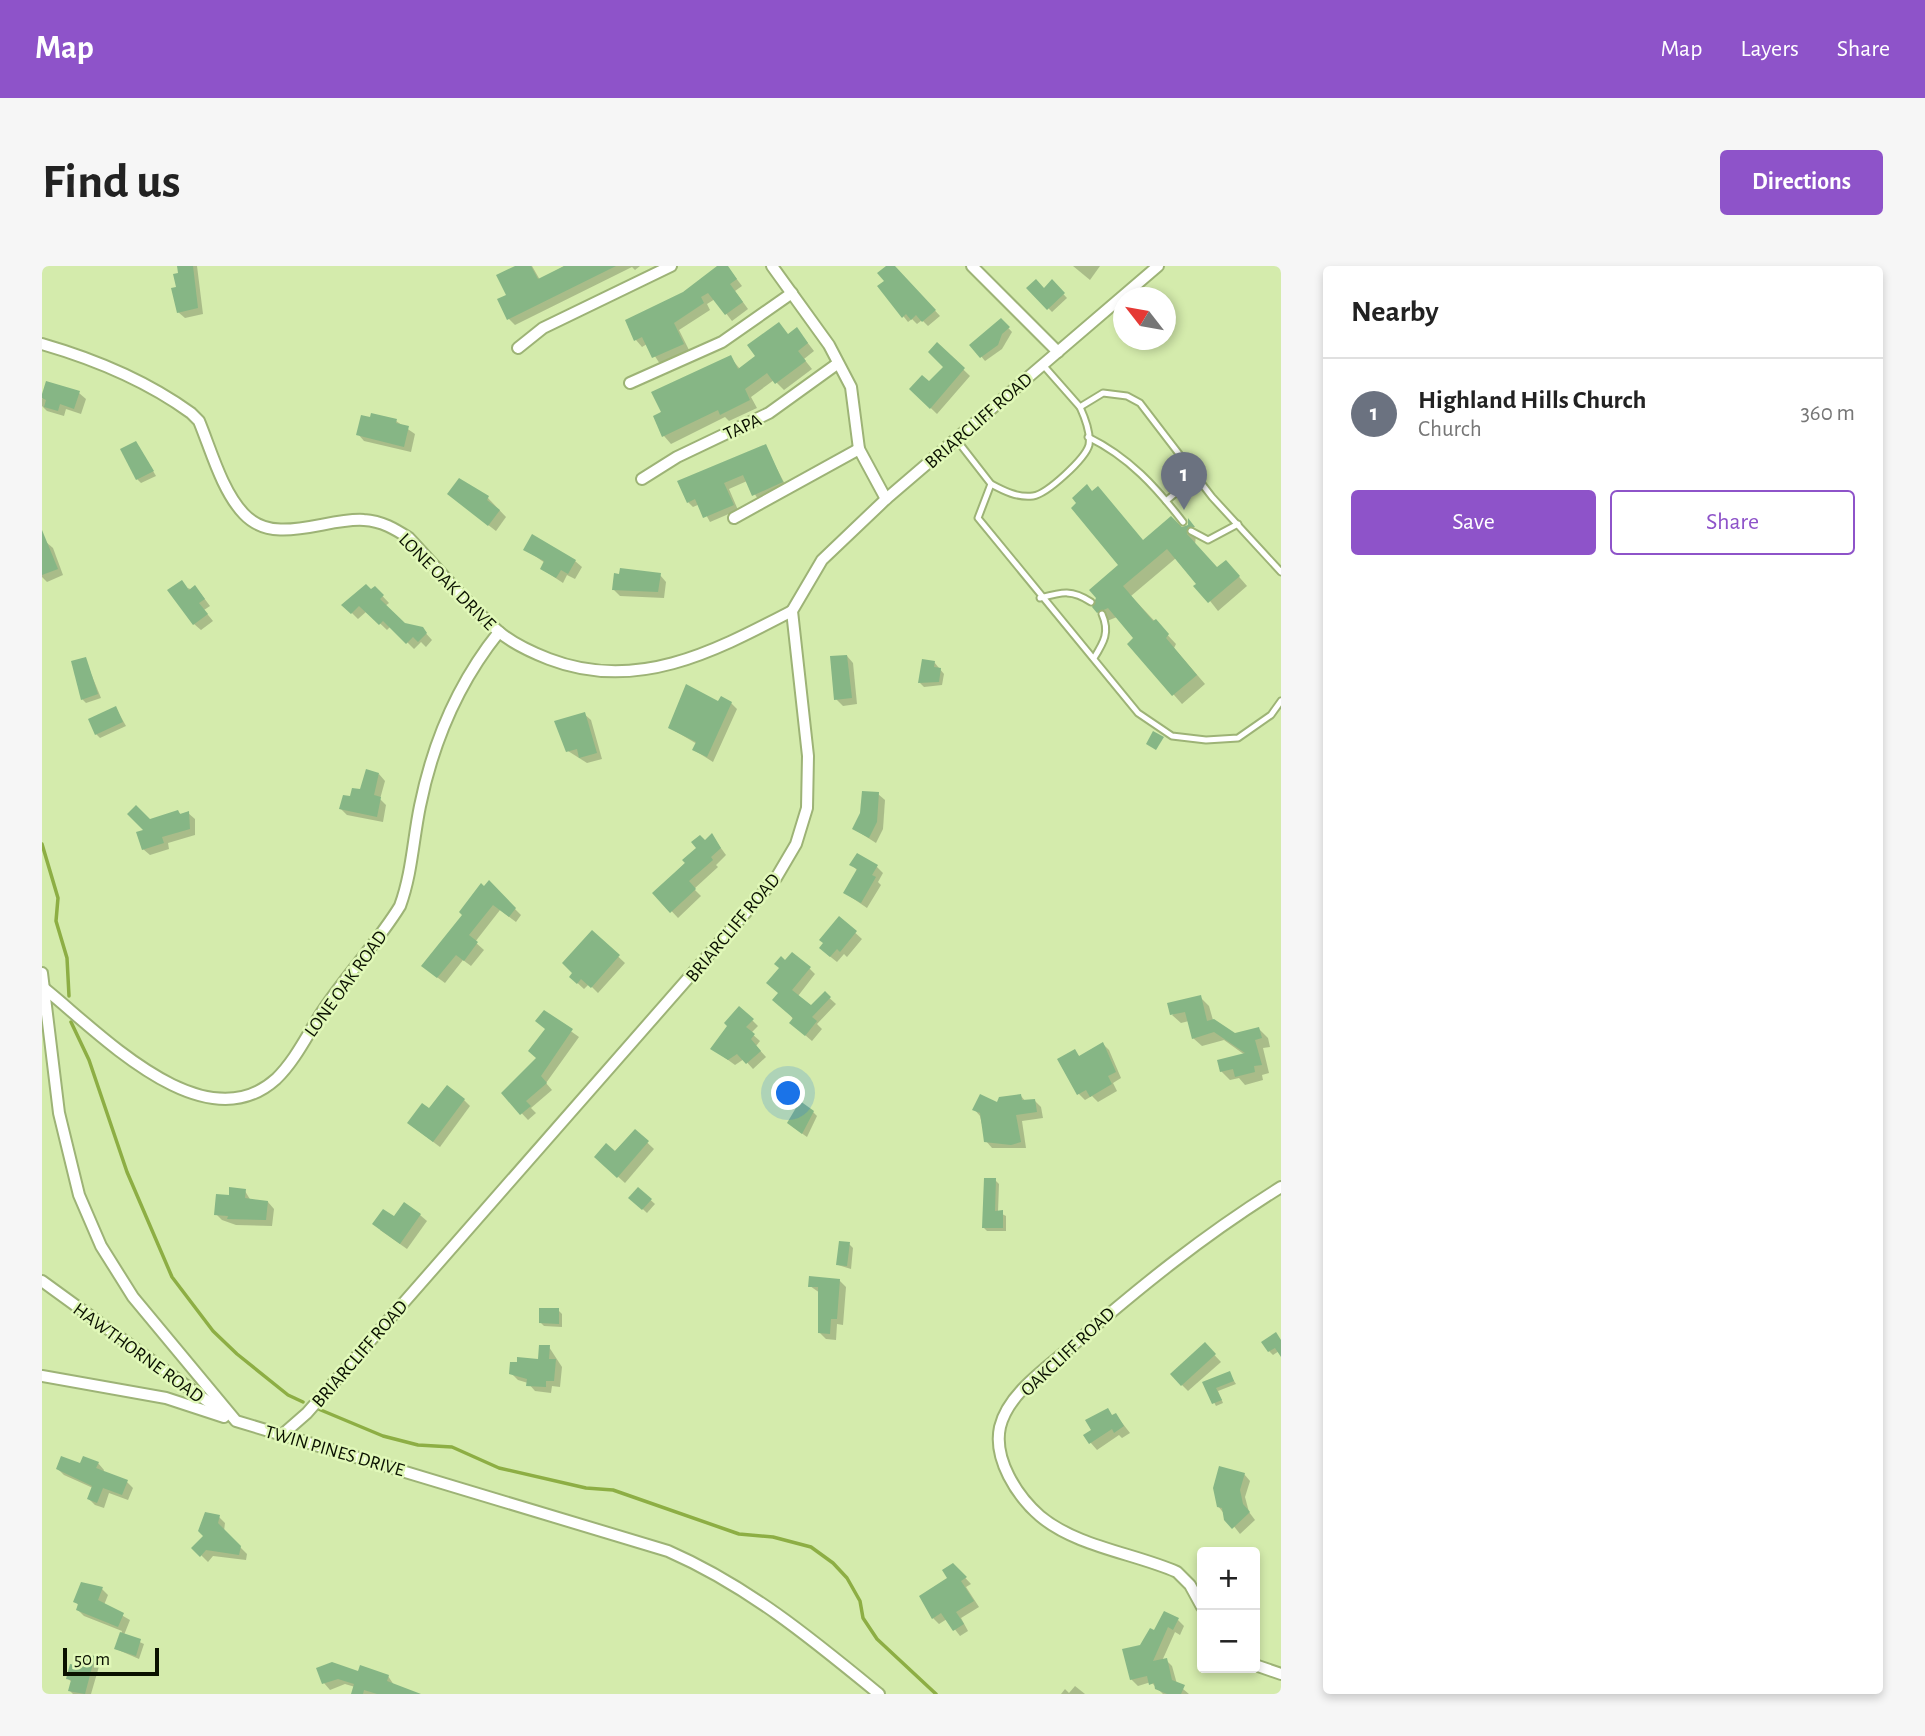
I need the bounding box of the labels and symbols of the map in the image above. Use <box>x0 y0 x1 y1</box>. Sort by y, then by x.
north arrow <box>1113 287 1176 350</box>
street label: BRIARCLIFF ROAD <box>922 370 1036 473</box>
street label: TAPA <box>721 410 764 444</box>
pin: 1 <box>1161 452 1207 510</box>
street label: LONE OAK DRIVE <box>395 530 499 634</box>
street label: BRIARCLIFF ROAD <box>682 870 784 986</box>
street label: LONE OAK ROAD <box>301 927 391 1041</box>
your location <box>771 1076 805 1110</box>
street label: BRIARCLIFF ROAD <box>309 1297 412 1411</box>
street label: HAWTHORNE ROAD <box>70 1300 207 1407</box>
street label: OAKCLIFF ROAD <box>1017 1304 1119 1400</box>
street label: TWIN PINES DRIVE <box>263 1422 406 1480</box>
scale bar <box>63 1645 159 1677</box>

